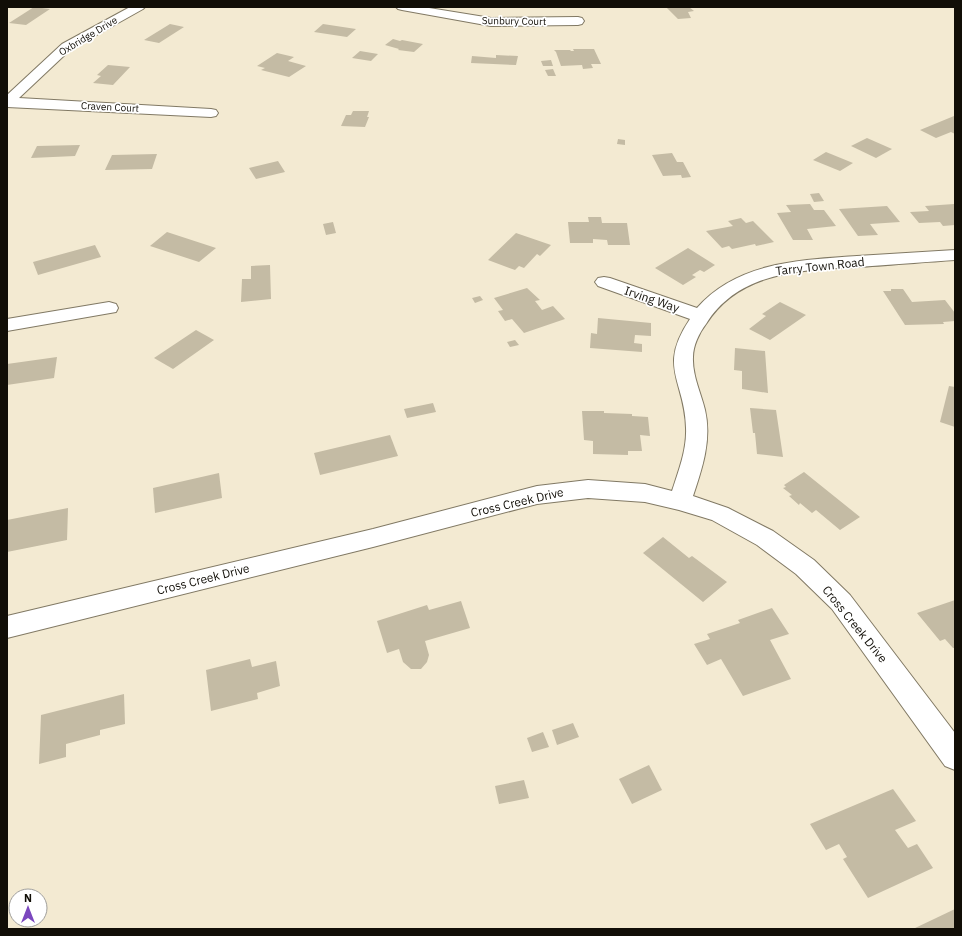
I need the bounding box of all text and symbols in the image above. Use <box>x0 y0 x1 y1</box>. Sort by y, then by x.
street label: Oxbridge Drive <box>56 13 120 59</box>
street label: Sunbury Court <box>482 14 547 28</box>
street label: Craven Court <box>81 99 140 115</box>
street label: Tarry Town Road <box>775 254 865 278</box>
street label: Irving Way <box>623 283 681 315</box>
street label: Cross Creek Drive <box>469 484 565 520</box>
street label: Cross Creek Drive <box>155 560 251 598</box>
street label: Cross Creek Drive <box>819 582 891 666</box>
north arrow <box>8 888 48 928</box>
text: N <box>24 891 32 905</box>

